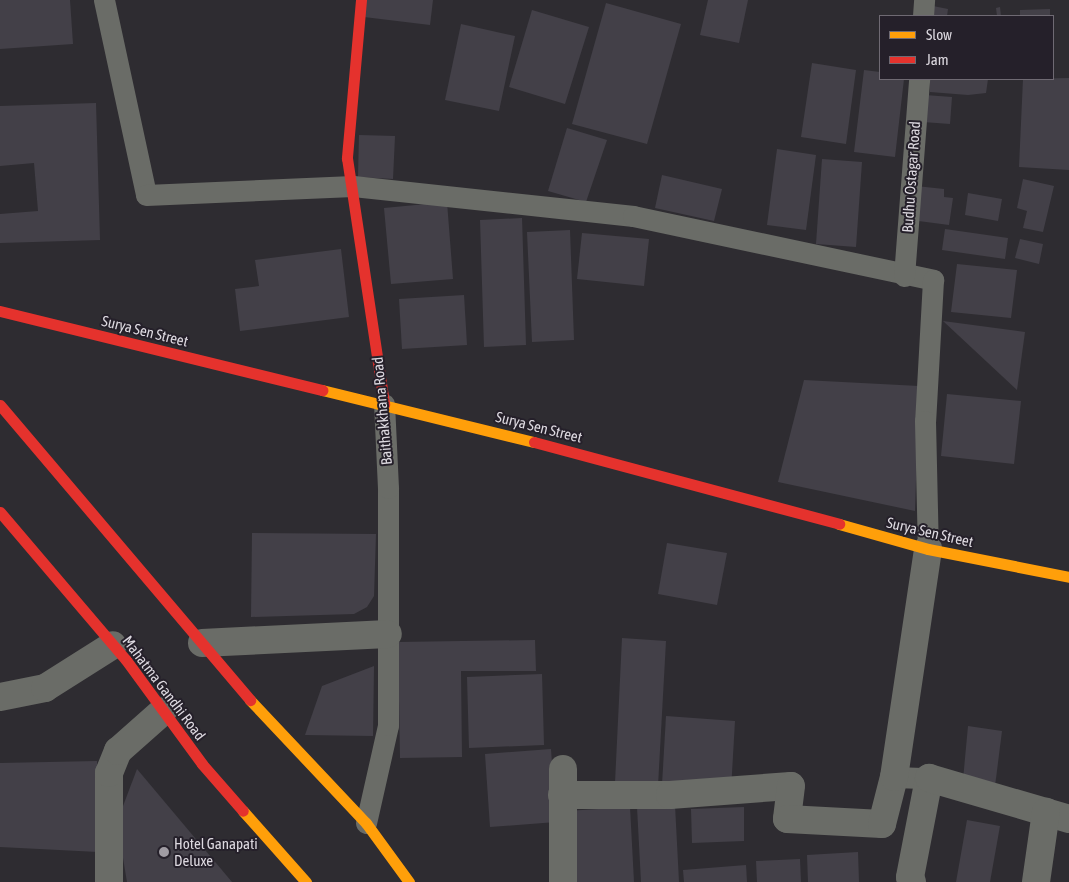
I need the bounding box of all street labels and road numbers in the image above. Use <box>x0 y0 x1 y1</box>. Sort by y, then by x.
street label: Budhu Ostagar Road <box>898 121 924 233</box>
street label: Surya Sen Street <box>100 312 190 350</box>
street label: Baithakkhana Road <box>368 356 396 466</box>
street label: Surya Sen Street <box>494 408 584 446</box>
street label: Surya Sen Street <box>885 513 975 551</box>
street label: Mahatma Gandhi Road <box>119 632 209 744</box>

